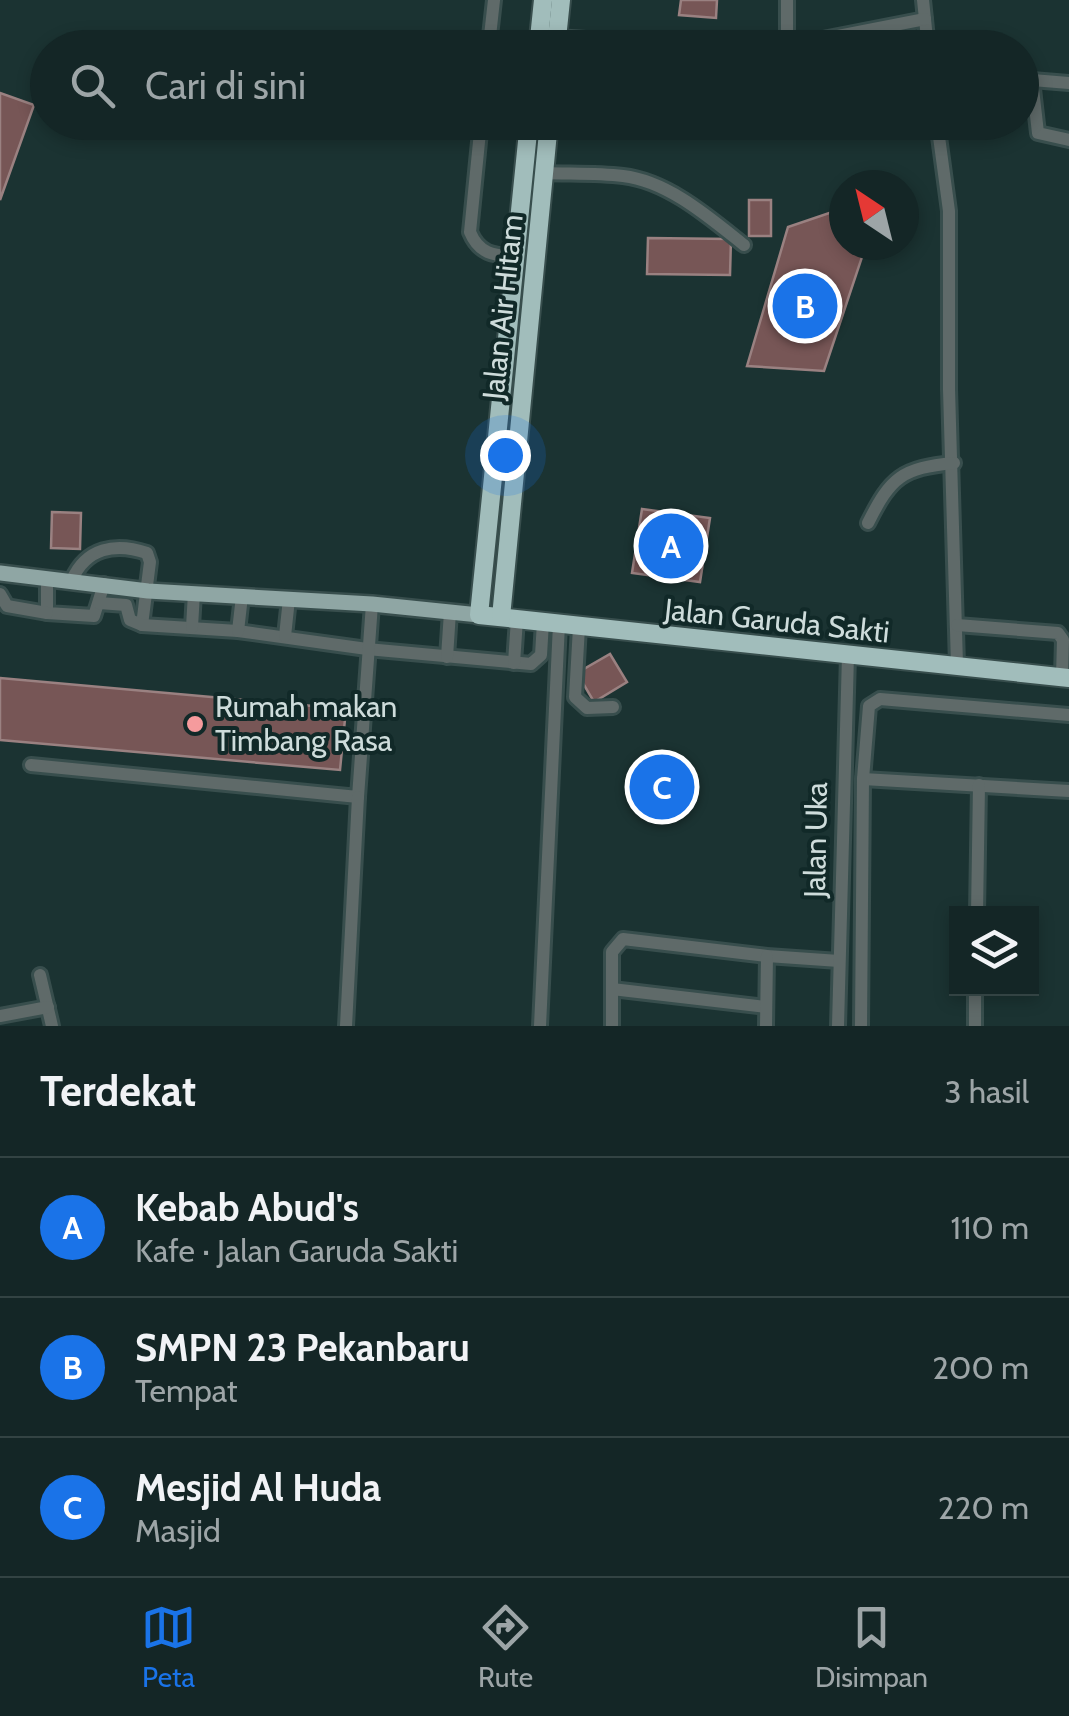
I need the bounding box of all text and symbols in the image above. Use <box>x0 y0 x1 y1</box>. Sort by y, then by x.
search box <box>30 30 1039 140</box>
icon: search <box>65 58 120 113</box>
text: Cari di sini <box>145 62 306 109</box>
north arrow <box>829 170 919 260</box>
street label: Jalan Air Hitam <box>474 213 531 402</box>
pin: B <box>772 268 838 344</box>
your location <box>480 430 531 481</box>
pin: A <box>638 508 704 584</box>
street label: Jalan Garuda Sakti <box>662 590 891 651</box>
place label: Rumah makan Timbang Rasa <box>215 688 397 759</box>
marker: Rumah makan Timbang Rasa <box>184 713 206 735</box>
pin: C <box>630 750 694 824</box>
street label: Jalan Uka <box>796 781 835 899</box>
map controls <box>949 906 1039 996</box>
button: layers <box>949 906 1039 996</box>
text: Terdekat <box>40 1065 196 1117</box>
text: 3 hasil <box>944 1072 1029 1111</box>
text: Kebab Abud's <box>135 1184 359 1231</box>
text: A <box>62 1208 83 1247</box>
text: 110 m <box>951 1208 1029 1247</box>
text: Kafe · Jalan Garuda Sakti <box>135 1231 458 1270</box>
text: SMPN 23 Pekanbaru <box>135 1324 470 1371</box>
text: B <box>62 1348 83 1387</box>
text: 200 m <box>932 1348 1029 1387</box>
text: Tempat <box>135 1371 238 1410</box>
text: Mesjid Al Huda <box>135 1464 381 1511</box>
text: C <box>63 1488 82 1527</box>
text: 220 m <box>938 1488 1029 1527</box>
text: Masjid <box>135 1511 221 1550</box>
tab: Peta <box>141 1600 196 1694</box>
tab: Rute <box>478 1600 533 1694</box>
tab: Disimpan <box>815 1600 928 1694</box>

